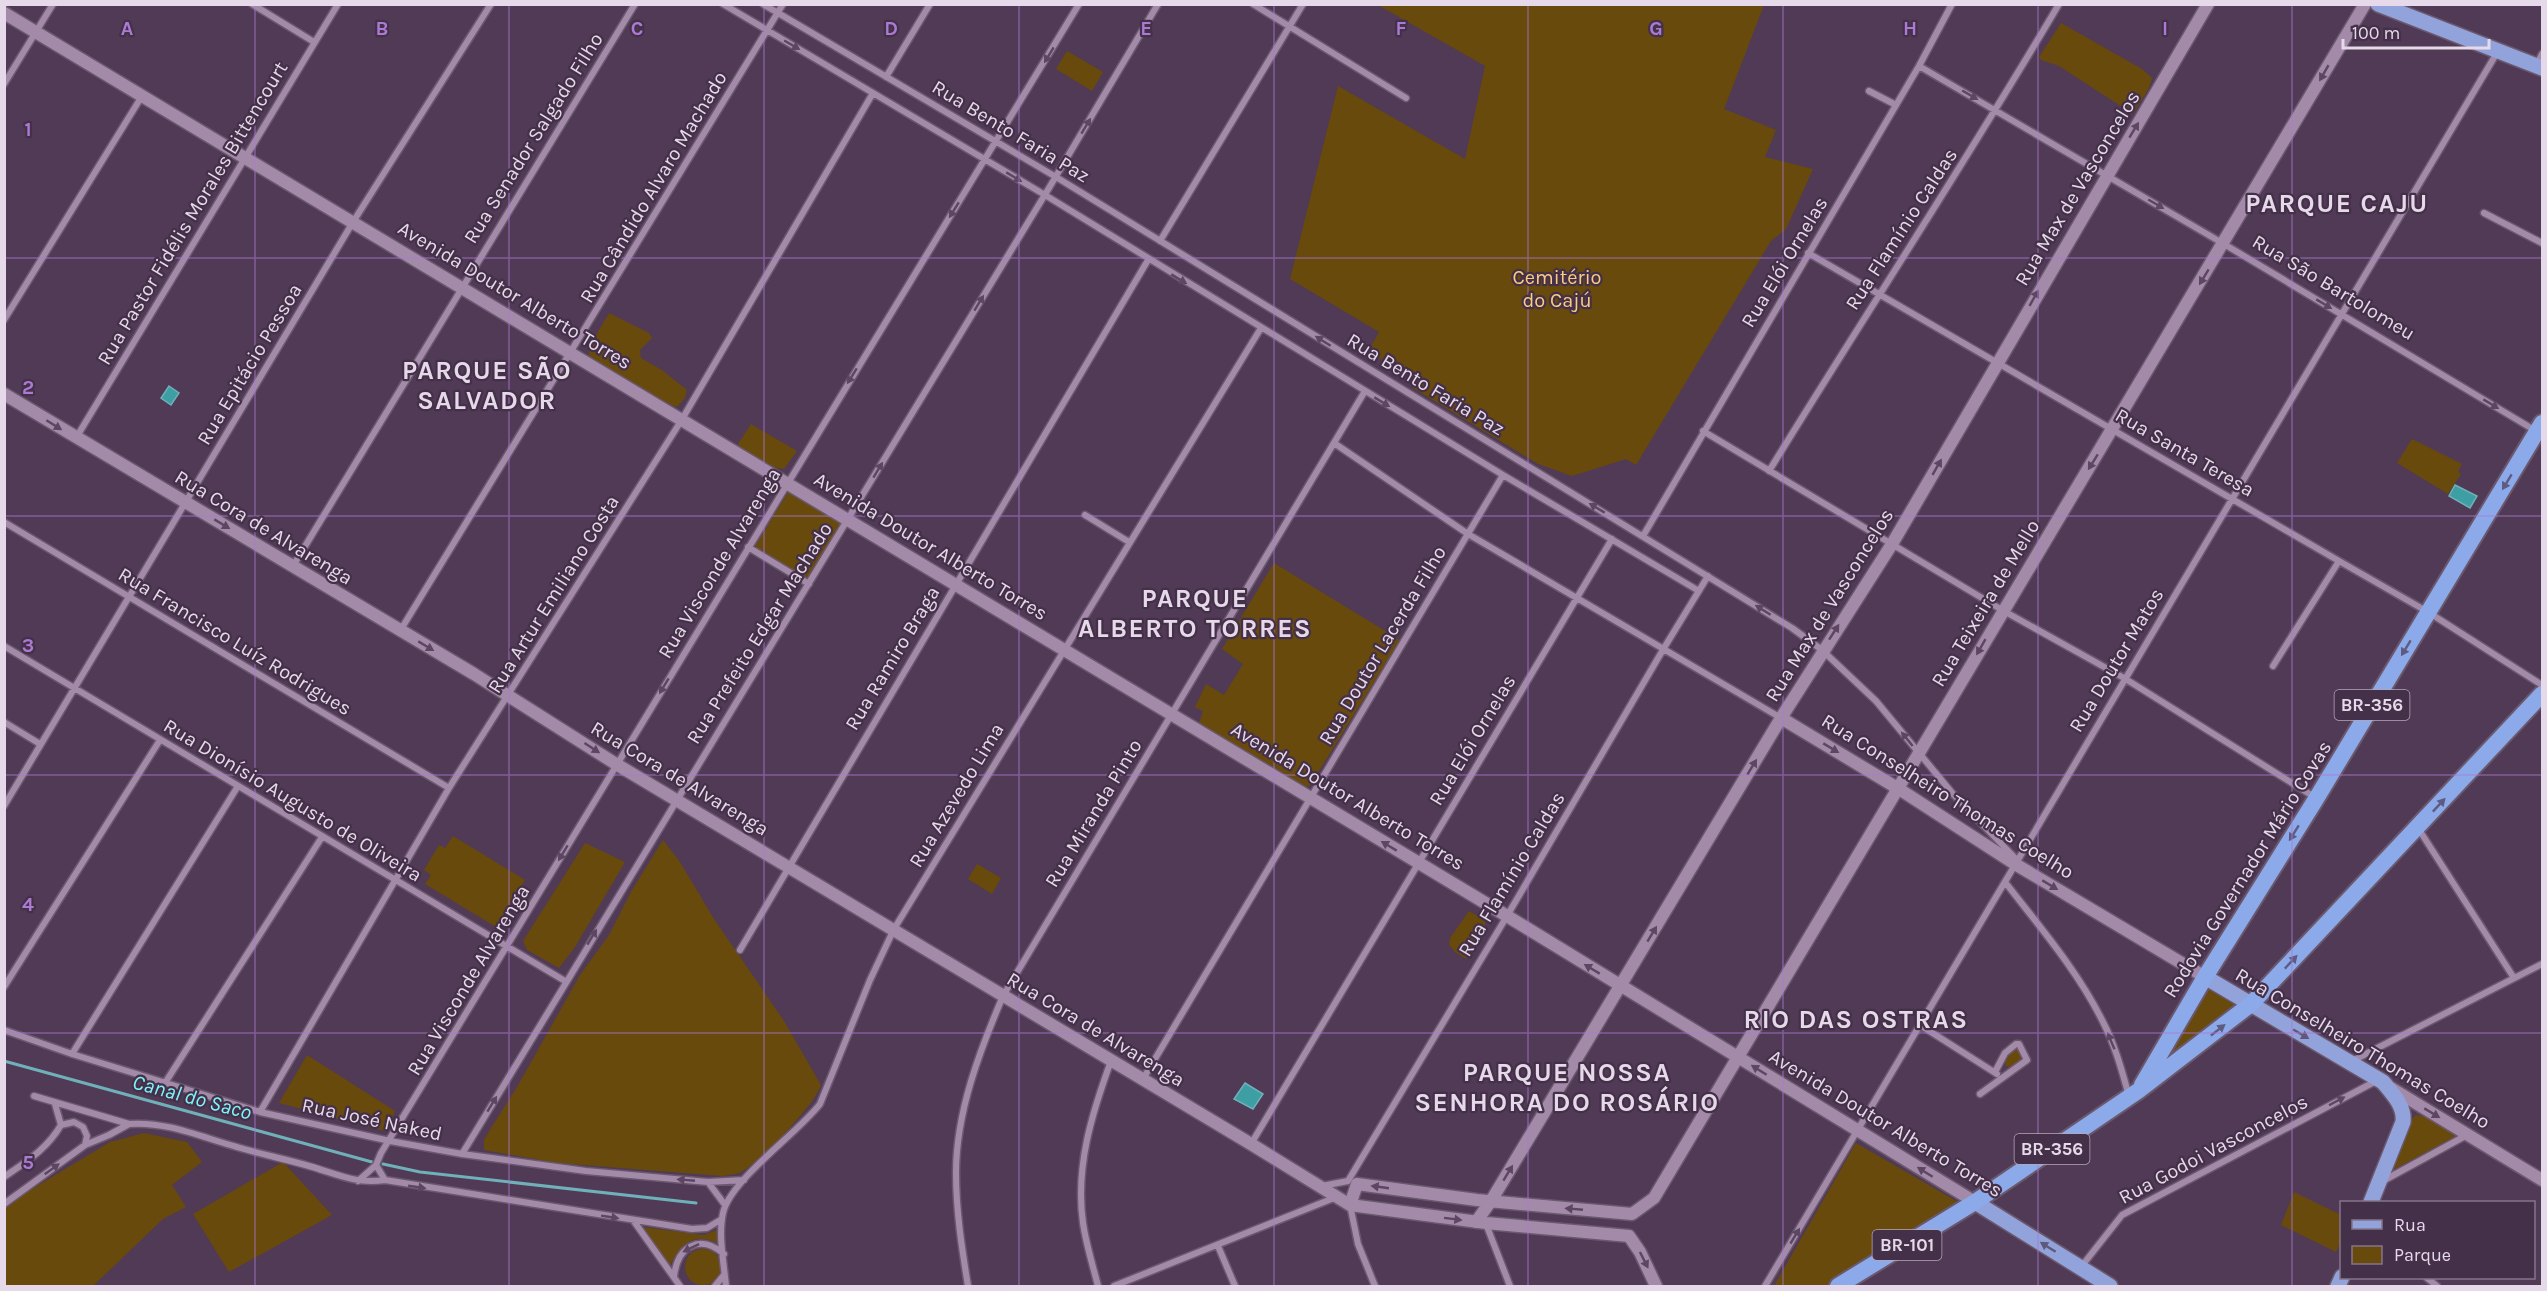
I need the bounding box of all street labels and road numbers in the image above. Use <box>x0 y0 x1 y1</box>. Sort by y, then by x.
street label: Rua Senador Salgado Filho <box>459 29 608 248</box>
street label: Rua Pastor Fidélis Morales Bittencourt <box>93 57 293 369</box>
street label: Rua Cândido Alvaro Machado <box>575 67 732 307</box>
street label: Rua Bento Faria Paz <box>928 75 1094 188</box>
street label: Rua Max de Vasconcelos <box>2010 87 2145 290</box>
street label: Rua Flamínio Caldas <box>1841 144 1962 314</box>
street label: Rua Elói Ornelas <box>1736 193 1832 332</box>
street label: Avenida Doutor Alberto Torres <box>394 217 635 374</box>
street label: Rua São Bartolomeu <box>2248 230 2419 345</box>
street label: Rua Epitácio Pessoa <box>192 280 307 449</box>
street label: Rua Bento Faria Paz <box>1343 328 1509 441</box>
street label: Rua Santa Teresa <box>2111 403 2258 501</box>
street label: Rua Visconde Alvarenga <box>653 464 785 663</box>
street label: Rua Cora de Alvarenga <box>171 465 357 590</box>
street label: Avenida Doutor Alberto Torres <box>810 468 1051 625</box>
street label: Rua Artur Emiliano Costa <box>483 491 624 697</box>
street label: Rua Max de Vasconcelos <box>1761 505 1898 706</box>
street label: Rua Teixeira de Mello <box>1927 516 2044 691</box>
street label: Rua Prefeito Edgar Machado <box>682 518 837 748</box>
street label: Rua Doutor Lacerda Filho <box>1314 542 1451 749</box>
street label: Rua Francisco Luíz Rodrigues <box>114 563 355 720</box>
street label: Rua Ramiro Braga <box>840 582 945 734</box>
street label: Rua Doutor Matos <box>2064 584 2168 736</box>
street label: Rua Elói Ornelas <box>1424 671 1520 810</box>
road number: BR-356 <box>2334 690 2410 720</box>
street label: Rua Conselheiro Thomas Coelho <box>1817 709 2078 884</box>
street label: Rua Dionísio Augusto de Oliveira <box>160 714 426 887</box>
street label: Rua Cora de Alvarenga <box>587 716 773 841</box>
street label: Avenida Doutor Alberto Torres <box>1227 718 1468 875</box>
street label: Rua Azevedo Lima <box>904 719 1009 872</box>
street label: Rua Miranda Pinto <box>1040 735 1147 891</box>
street label: Rodovia Governador Mário Covas <box>2159 737 2336 1002</box>
street label: Rua Flamínio Caldas <box>1453 788 1570 961</box>
street label: Rua Visconde Alvarenga <box>402 881 534 1080</box>
street label: Rua Conselheiro Thomas Coelho <box>2231 963 2494 1134</box>
street label: Rua Cora de Alvarenga <box>1003 967 1189 1092</box>
street label: Avenida Doutor Alberto Torres <box>1765 1045 2006 1202</box>
street label: Rua Godoi Vasconcelos <box>2115 1090 2312 1209</box>
street label: Rua José Naked <box>300 1093 444 1146</box>
road number: BR-356 <box>2014 1134 2090 1164</box>
road number: BR-101 <box>1872 1230 1942 1260</box>

